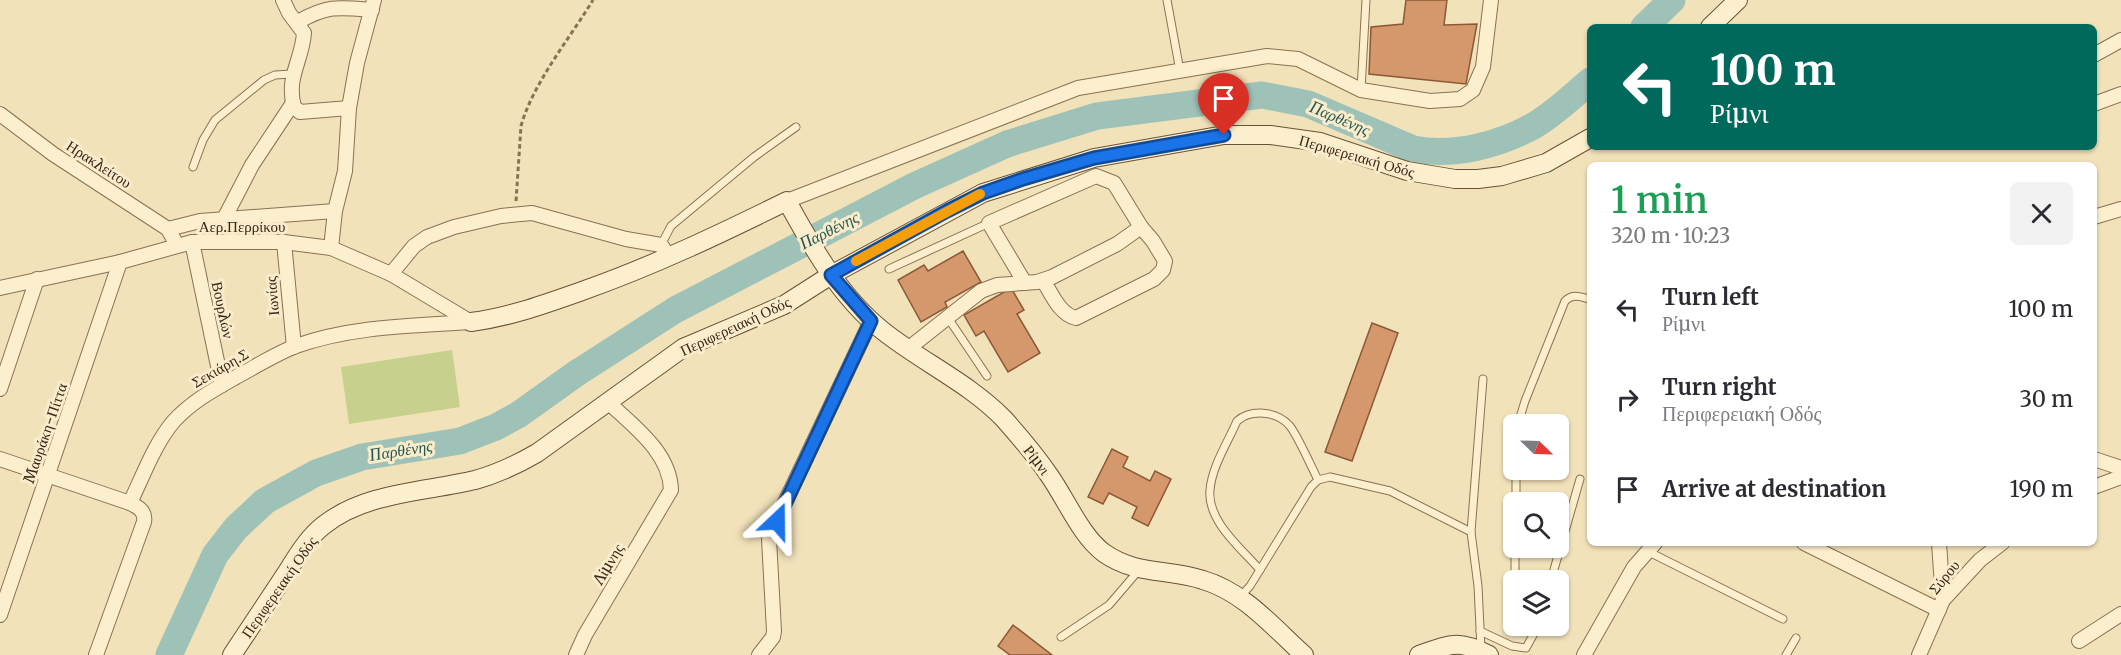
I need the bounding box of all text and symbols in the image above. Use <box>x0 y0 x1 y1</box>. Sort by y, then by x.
text: 100 m <box>1710 44 1836 96</box>
icon: left <box>1611 48 1689 126</box>
pin <box>1198 73 1249 135</box>
icon: arrive <box>1207 82 1240 115</box>
water label: Παρθένης <box>1307 96 1374 140</box>
text: Ρίμνι <box>1710 96 1769 130</box>
street label: Περιφερειακή Οδός <box>1297 130 1417 182</box>
street label: Ηρακλείτου <box>63 136 135 192</box>
text: 1 min <box>1611 178 1708 223</box>
button: close <box>2010 182 2073 245</box>
water label: Παρθένης <box>796 206 862 253</box>
street label: Αερ.Περρίκου <box>199 217 285 236</box>
text: 320 m · 10:23 <box>1611 223 1730 248</box>
street label: Ιωνίας <box>261 275 283 317</box>
street label: Βουρλών <box>208 280 238 340</box>
text: Turn left <box>1662 283 1759 311</box>
street label: Περιφερειακή Οδός <box>677 292 793 360</box>
icon: left <box>1611 293 1644 326</box>
text: 100 m <box>2008 295 2073 323</box>
text: Ρίμνι <box>1662 311 1705 336</box>
street label: Σεκιάρη.Σ <box>188 344 252 392</box>
text: Turn right <box>1662 373 1776 401</box>
street label: Μαυράκη-Πίττα <box>19 380 71 485</box>
icon: right <box>1611 383 1644 416</box>
text: 30 m <box>2019 385 2073 413</box>
text: Περιφερειακή Οδός <box>1662 401 1821 426</box>
north arrow <box>1503 414 1569 480</box>
map controls <box>1503 414 1569 636</box>
water label: Παρθένης <box>368 435 434 465</box>
street label: Ρίμνι <box>1020 441 1054 479</box>
icon: arrive <box>1611 473 1644 506</box>
text: Arrive at destination <box>1662 475 1886 503</box>
text: 190 m <box>2010 475 2073 503</box>
position arrow <box>745 489 809 553</box>
button: search <box>1503 492 1569 558</box>
street label: Περιφερειακή Οδός <box>237 533 321 641</box>
street label: Λίμνης <box>588 540 627 589</box>
street label: Σύρου <box>1924 556 1964 598</box>
button: layers <box>1503 570 1569 636</box>

